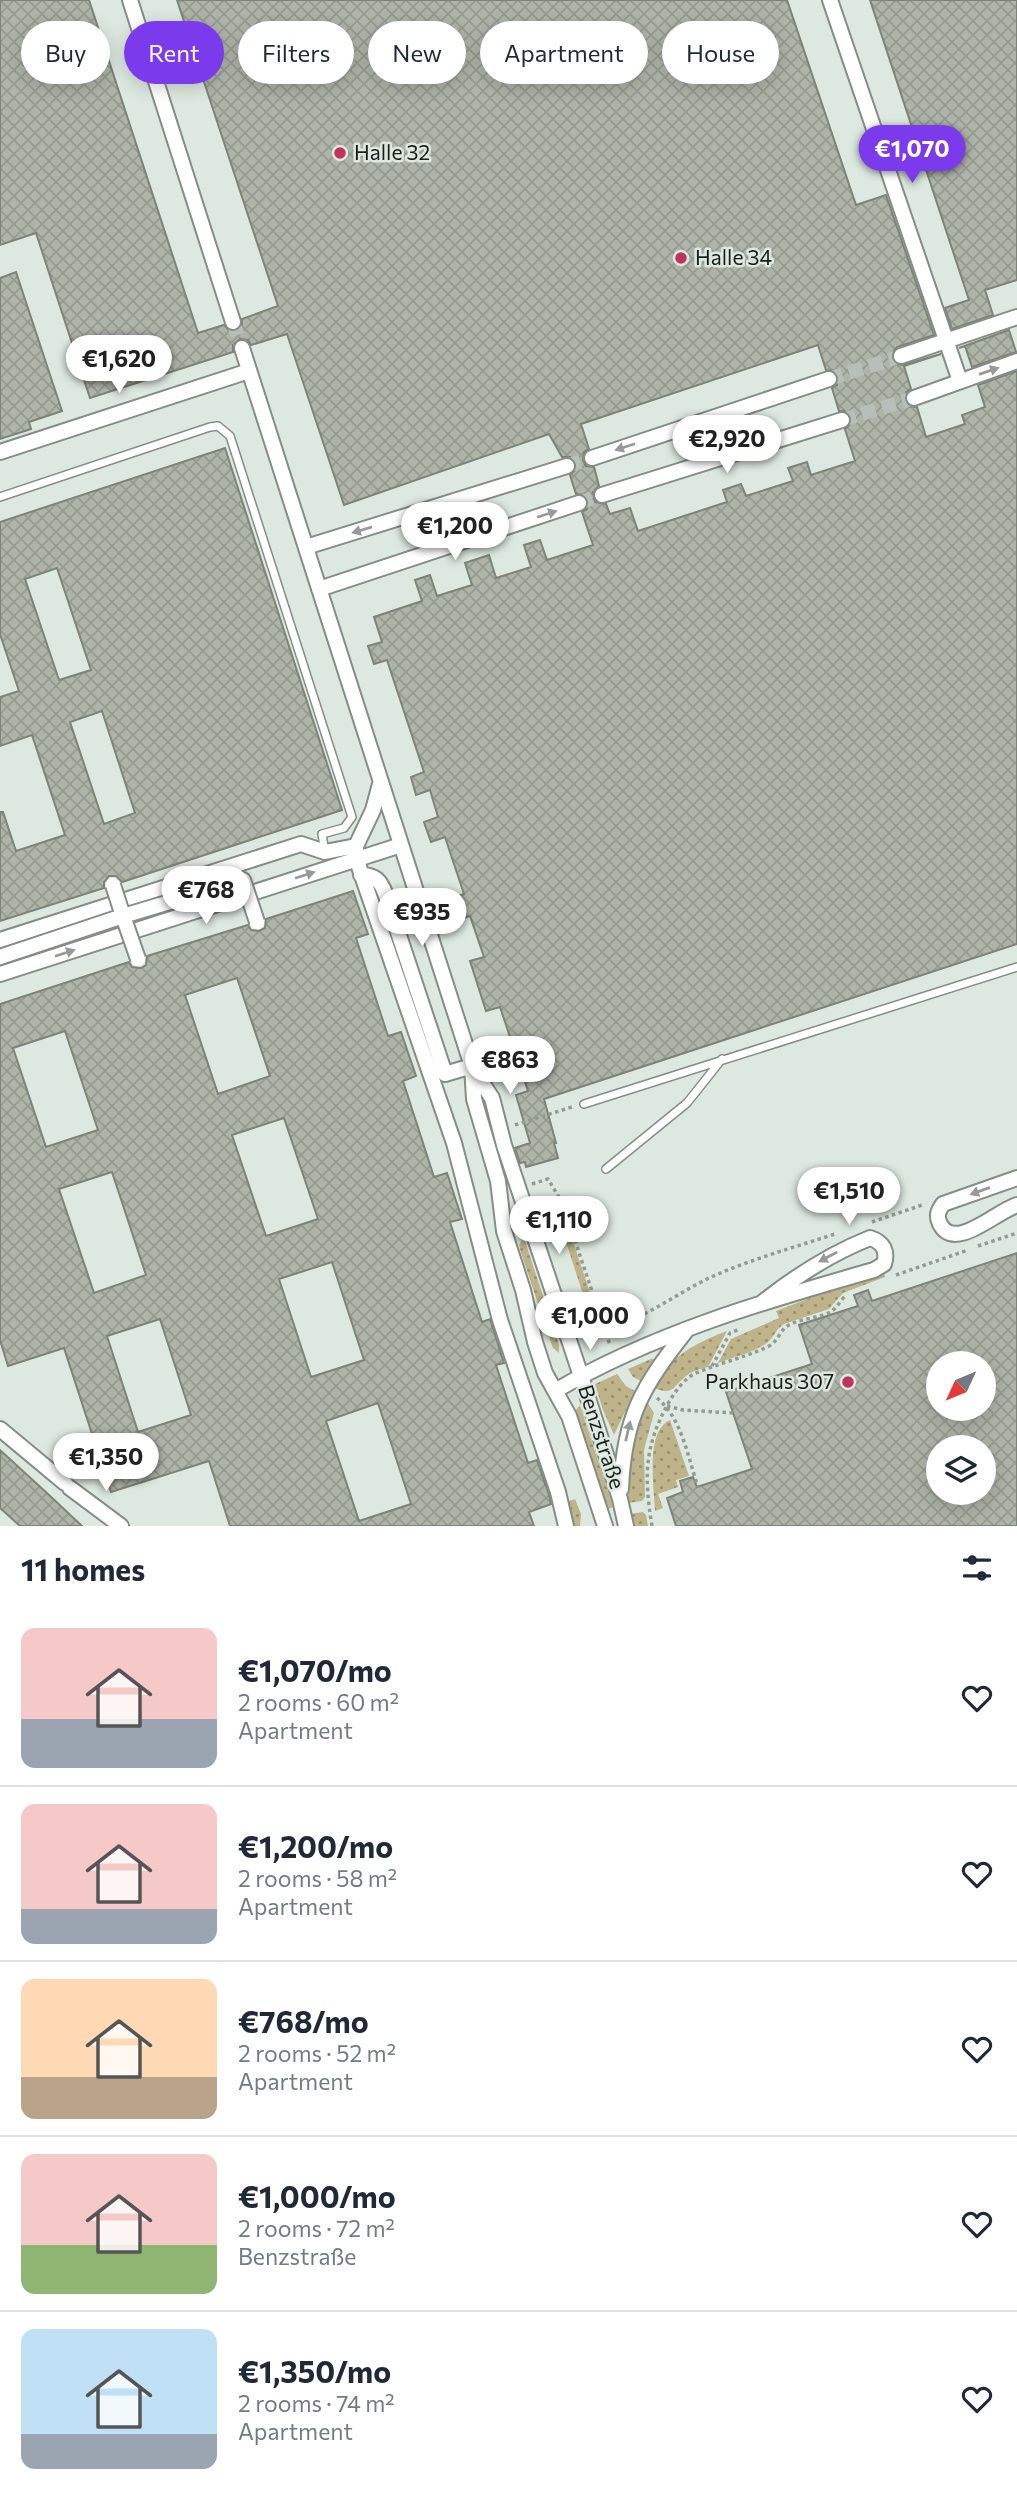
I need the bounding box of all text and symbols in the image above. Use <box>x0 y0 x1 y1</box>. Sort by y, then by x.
chip: Buy <box>21 21 110 84</box>
chip: Rent <box>124 21 224 84</box>
chip: Filters <box>238 21 354 84</box>
chip: New <box>368 21 466 84</box>
chip: Apartment <box>480 21 648 84</box>
chip: House <box>662 21 779 84</box>
pin: €1,070 <box>855 125 969 185</box>
text: €1,070 <box>875 134 949 162</box>
place label: Halle 32 <box>354 139 430 164</box>
marker: Halle 32 <box>332 145 348 161</box>
place label: Halle 34 <box>695 244 772 269</box>
marker: Halle 34 <box>673 250 689 266</box>
pin: €1,620 <box>62 336 176 395</box>
text: €1,620 <box>82 344 156 372</box>
one-way arrow <box>978 365 999 376</box>
pin: €2,920 <box>670 416 784 475</box>
text: €2,920 <box>689 424 766 452</box>
one-way arrow <box>614 442 635 453</box>
pin: €1,200 <box>398 503 512 562</box>
one-way arrow <box>537 508 558 519</box>
text: €1,200 <box>417 511 493 539</box>
one-way arrow <box>351 525 372 536</box>
pin: €768 <box>165 866 247 926</box>
one-way arrow <box>294 870 315 880</box>
text: €768 <box>177 875 235 903</box>
pin: €935 <box>381 888 463 948</box>
text: €935 <box>393 897 451 925</box>
one-way arrow <box>55 947 76 958</box>
pin: €863 <box>469 1036 551 1096</box>
text: €863 <box>481 1045 539 1073</box>
pin: €1,510 <box>792 1168 906 1227</box>
text: €1,510 <box>813 1176 885 1204</box>
one-way arrow <box>970 1186 991 1197</box>
pin: €1,110 <box>502 1196 616 1256</box>
text: €1,110 <box>526 1205 592 1233</box>
one-way arrow <box>818 1251 838 1263</box>
pin: €1,000 <box>533 1292 647 1352</box>
text: €1,000 <box>551 1301 629 1329</box>
north arrow <box>926 1351 996 1421</box>
map controls <box>926 1351 996 1505</box>
place label: Parkhaus 307 <box>705 1368 834 1393</box>
marker: Parkhaus 307 <box>840 1374 856 1390</box>
street label: Benzstraße <box>574 1381 631 1492</box>
one-way arrow <box>622 1420 633 1442</box>
pin: €1,350 <box>49 1434 163 1493</box>
button: layers <box>926 1435 996 1505</box>
text: €1,350 <box>69 1442 143 1470</box>
icon: filters <box>958 1549 996 1587</box>
text: 11 homes <box>21 1550 145 1587</box>
text: €1,070/mo <box>238 1651 392 1688</box>
icon: home <box>77 1656 161 1740</box>
icon: heart <box>958 1679 996 1717</box>
text: 2 rooms · 60 m² <box>238 1688 399 1716</box>
text: Apartment <box>238 1716 353 1744</box>
text: €1,200/mo <box>238 1827 393 1864</box>
icon: home <box>77 1832 161 1916</box>
icon: heart <box>958 1855 996 1893</box>
text: 2 rooms · 58 m² <box>238 1864 397 1892</box>
text: Apartment <box>238 1892 353 1920</box>
text: €768/mo <box>238 2002 369 2039</box>
icon: home <box>77 2007 161 2091</box>
icon: heart <box>958 2030 996 2068</box>
text: 2 rooms · 52 m² <box>238 2039 396 2067</box>
text: Apartment <box>238 2067 353 2095</box>
text: €1,000/mo <box>238 2177 396 2214</box>
icon: home <box>77 2182 161 2266</box>
icon: heart <box>958 2205 996 2243</box>
text: 2 rooms · 72 m² <box>238 2214 395 2242</box>
text: Benzstraße <box>238 2242 356 2270</box>
text: €1,350/mo <box>238 2352 391 2389</box>
icon: home <box>77 2357 161 2441</box>
icon: heart <box>958 2380 996 2418</box>
text: 2 rooms · 74 m² <box>238 2389 394 2417</box>
text: Apartment <box>238 2417 353 2445</box>

